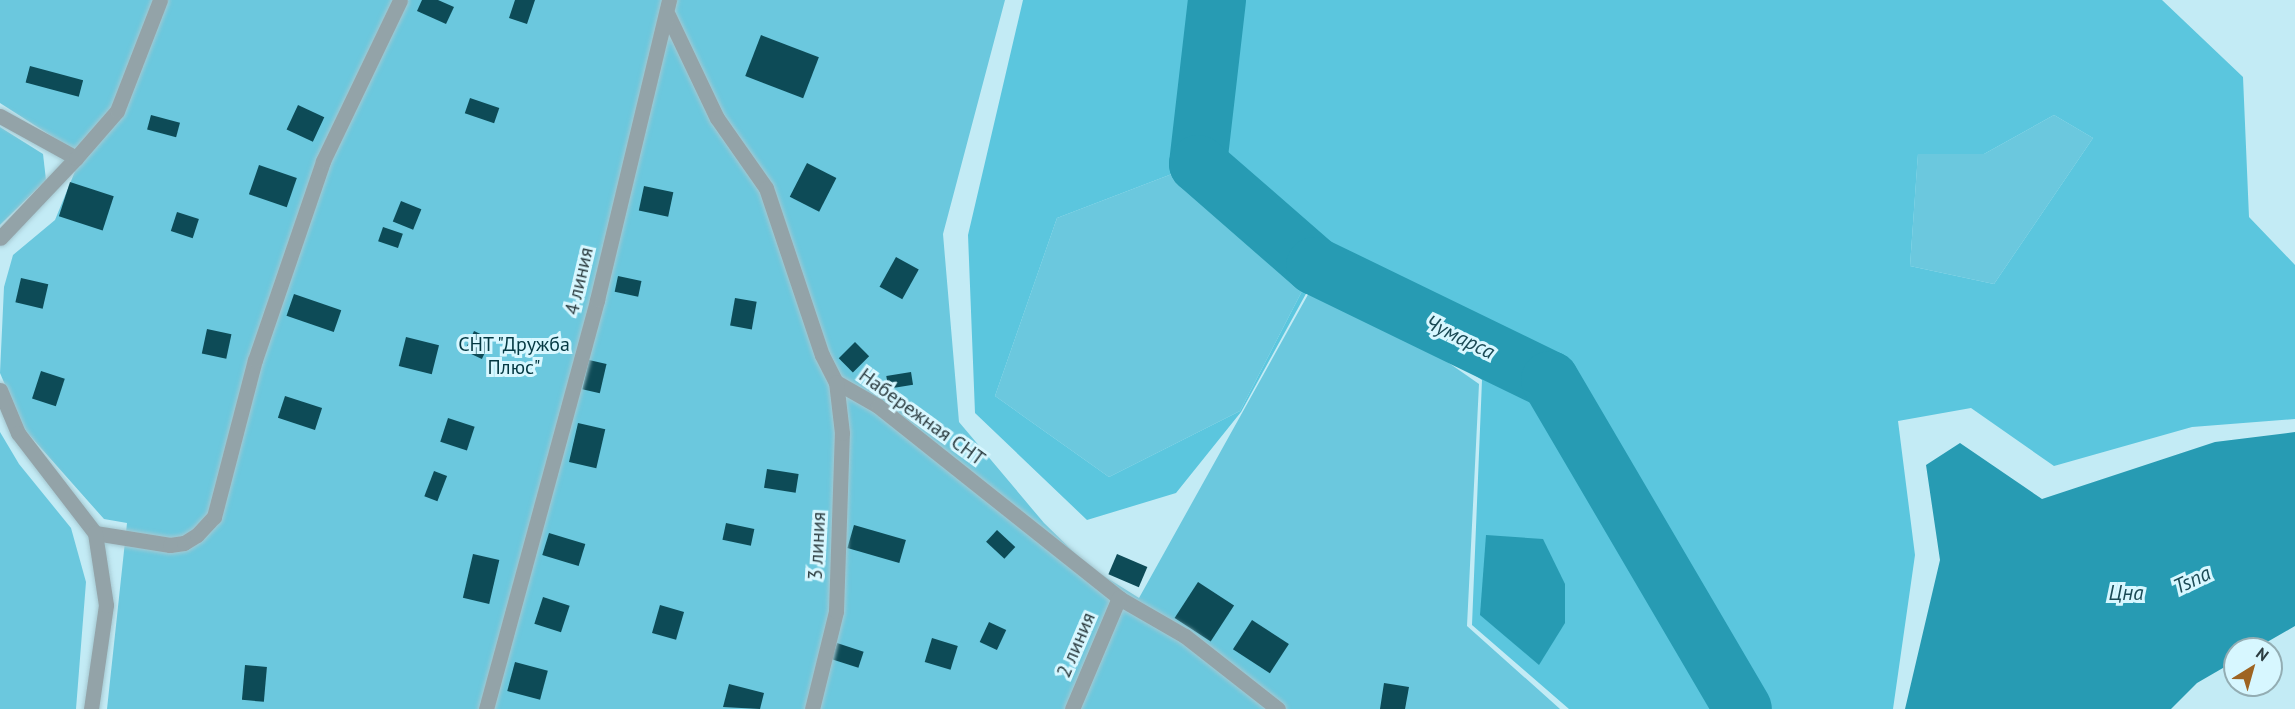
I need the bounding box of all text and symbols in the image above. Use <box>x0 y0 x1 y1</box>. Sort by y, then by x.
street label: 4 линия <box>560 245 598 317</box>
water label: Чумарса <box>1421 310 1499 364</box>
park label: СНТ "Дружба Плюс" <box>457 332 571 379</box>
street label: Набережная СНТ <box>854 363 990 471</box>
street label: 3 линия <box>803 511 831 581</box>
water label: Tsna <box>2169 560 2215 600</box>
water label: Цна <box>2109 580 2143 606</box>
street label: 2 линия <box>1052 609 1100 681</box>
north arrow <box>2223 637 2283 697</box>
text: N <box>2252 643 2273 665</box>

